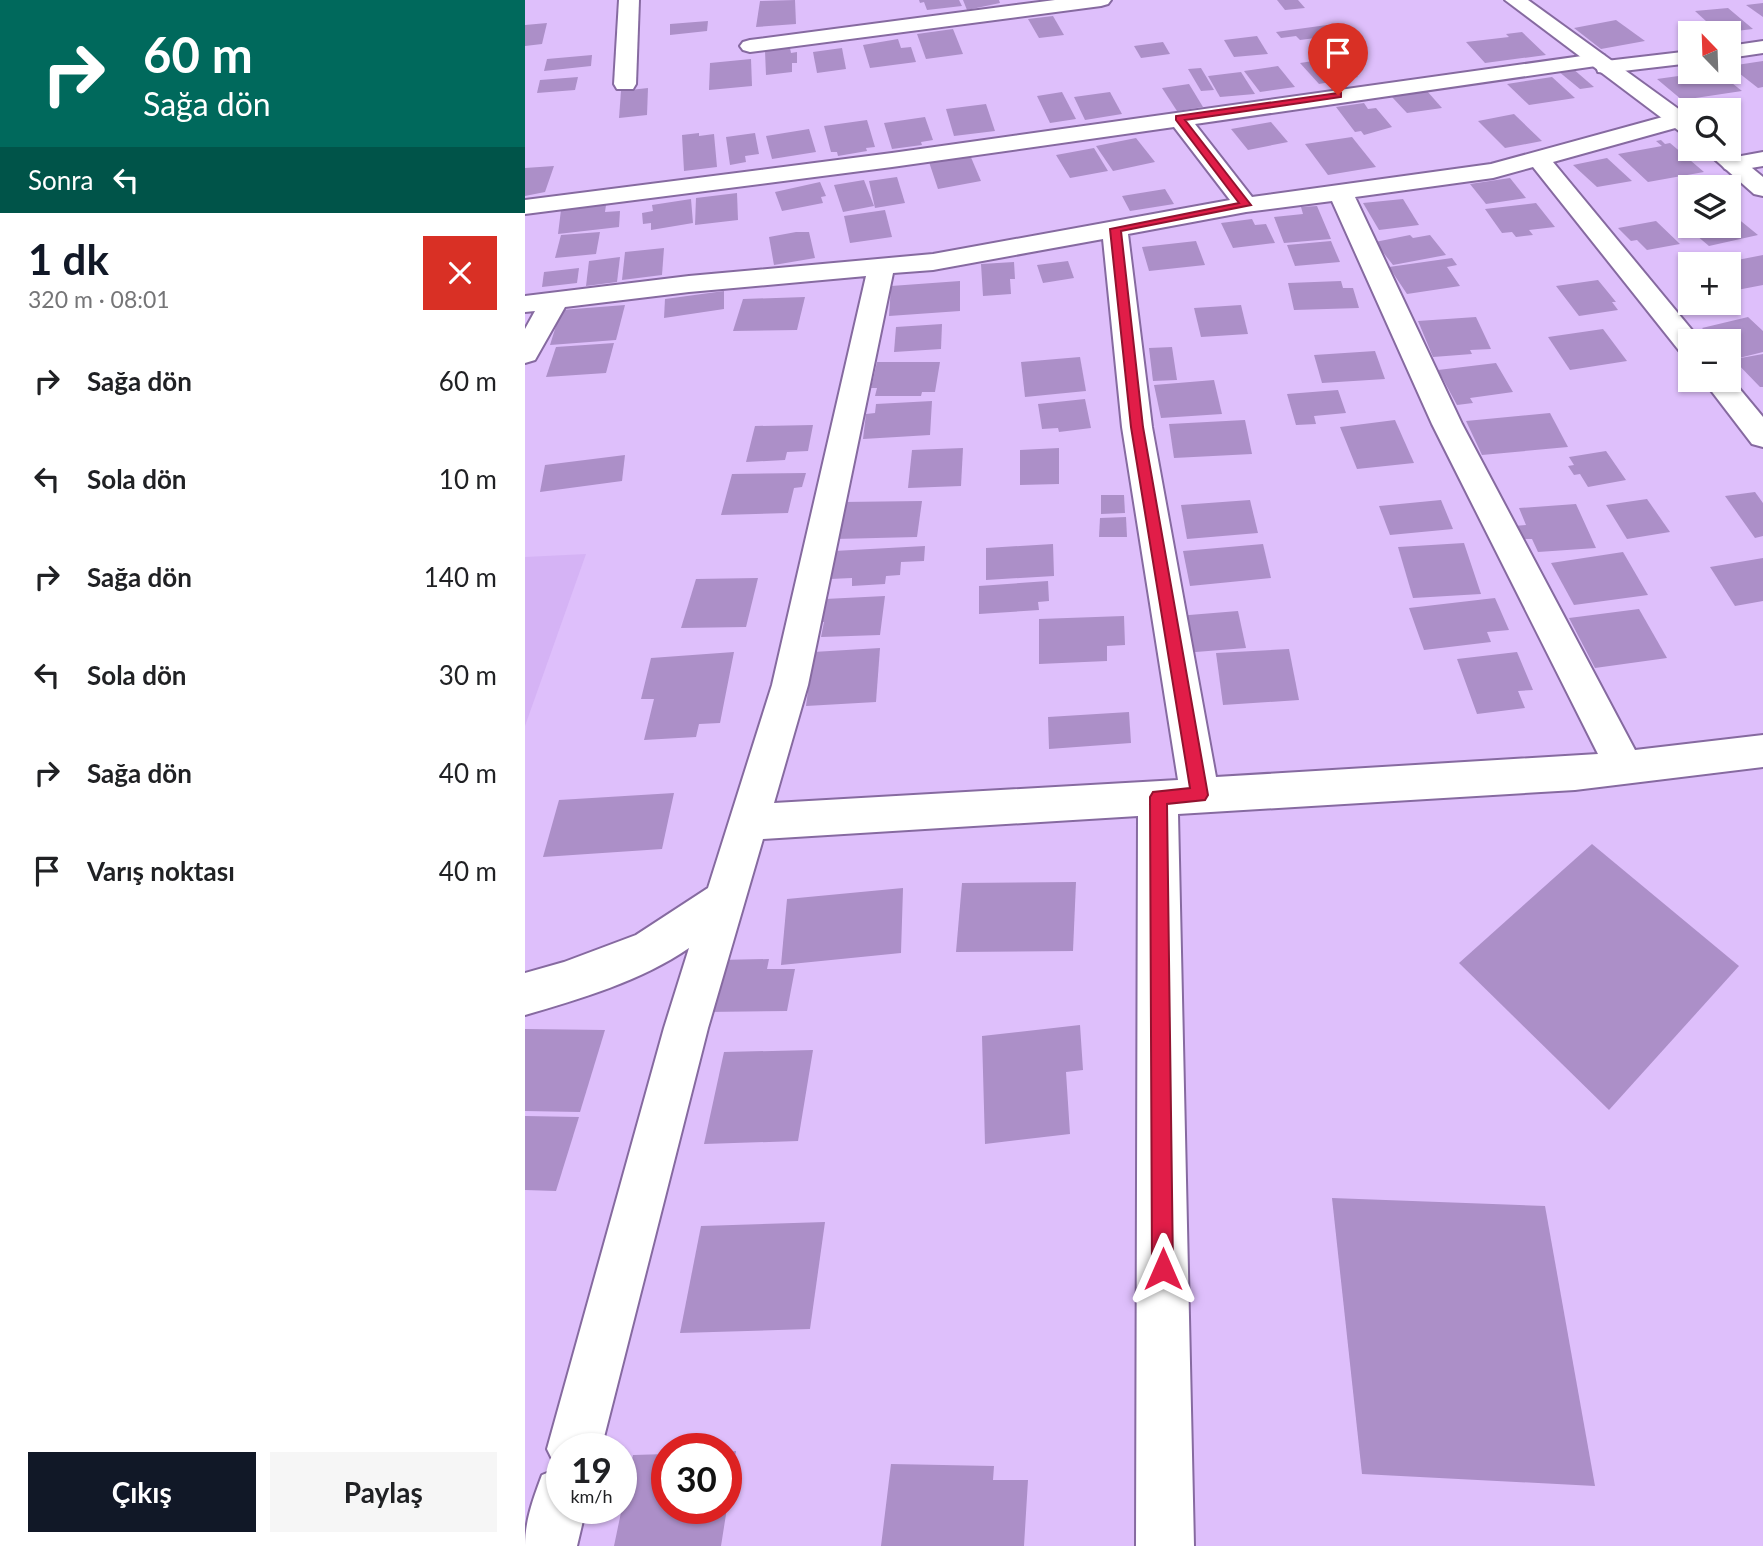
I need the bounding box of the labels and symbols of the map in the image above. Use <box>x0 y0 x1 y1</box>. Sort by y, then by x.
north arrow <box>1678 21 1741 84</box>
pin <box>1308 23 1368 95</box>
position arrow <box>1126 1232 1200 1306</box>
speed limit sign: 30 <box>651 1433 742 1524</box>

